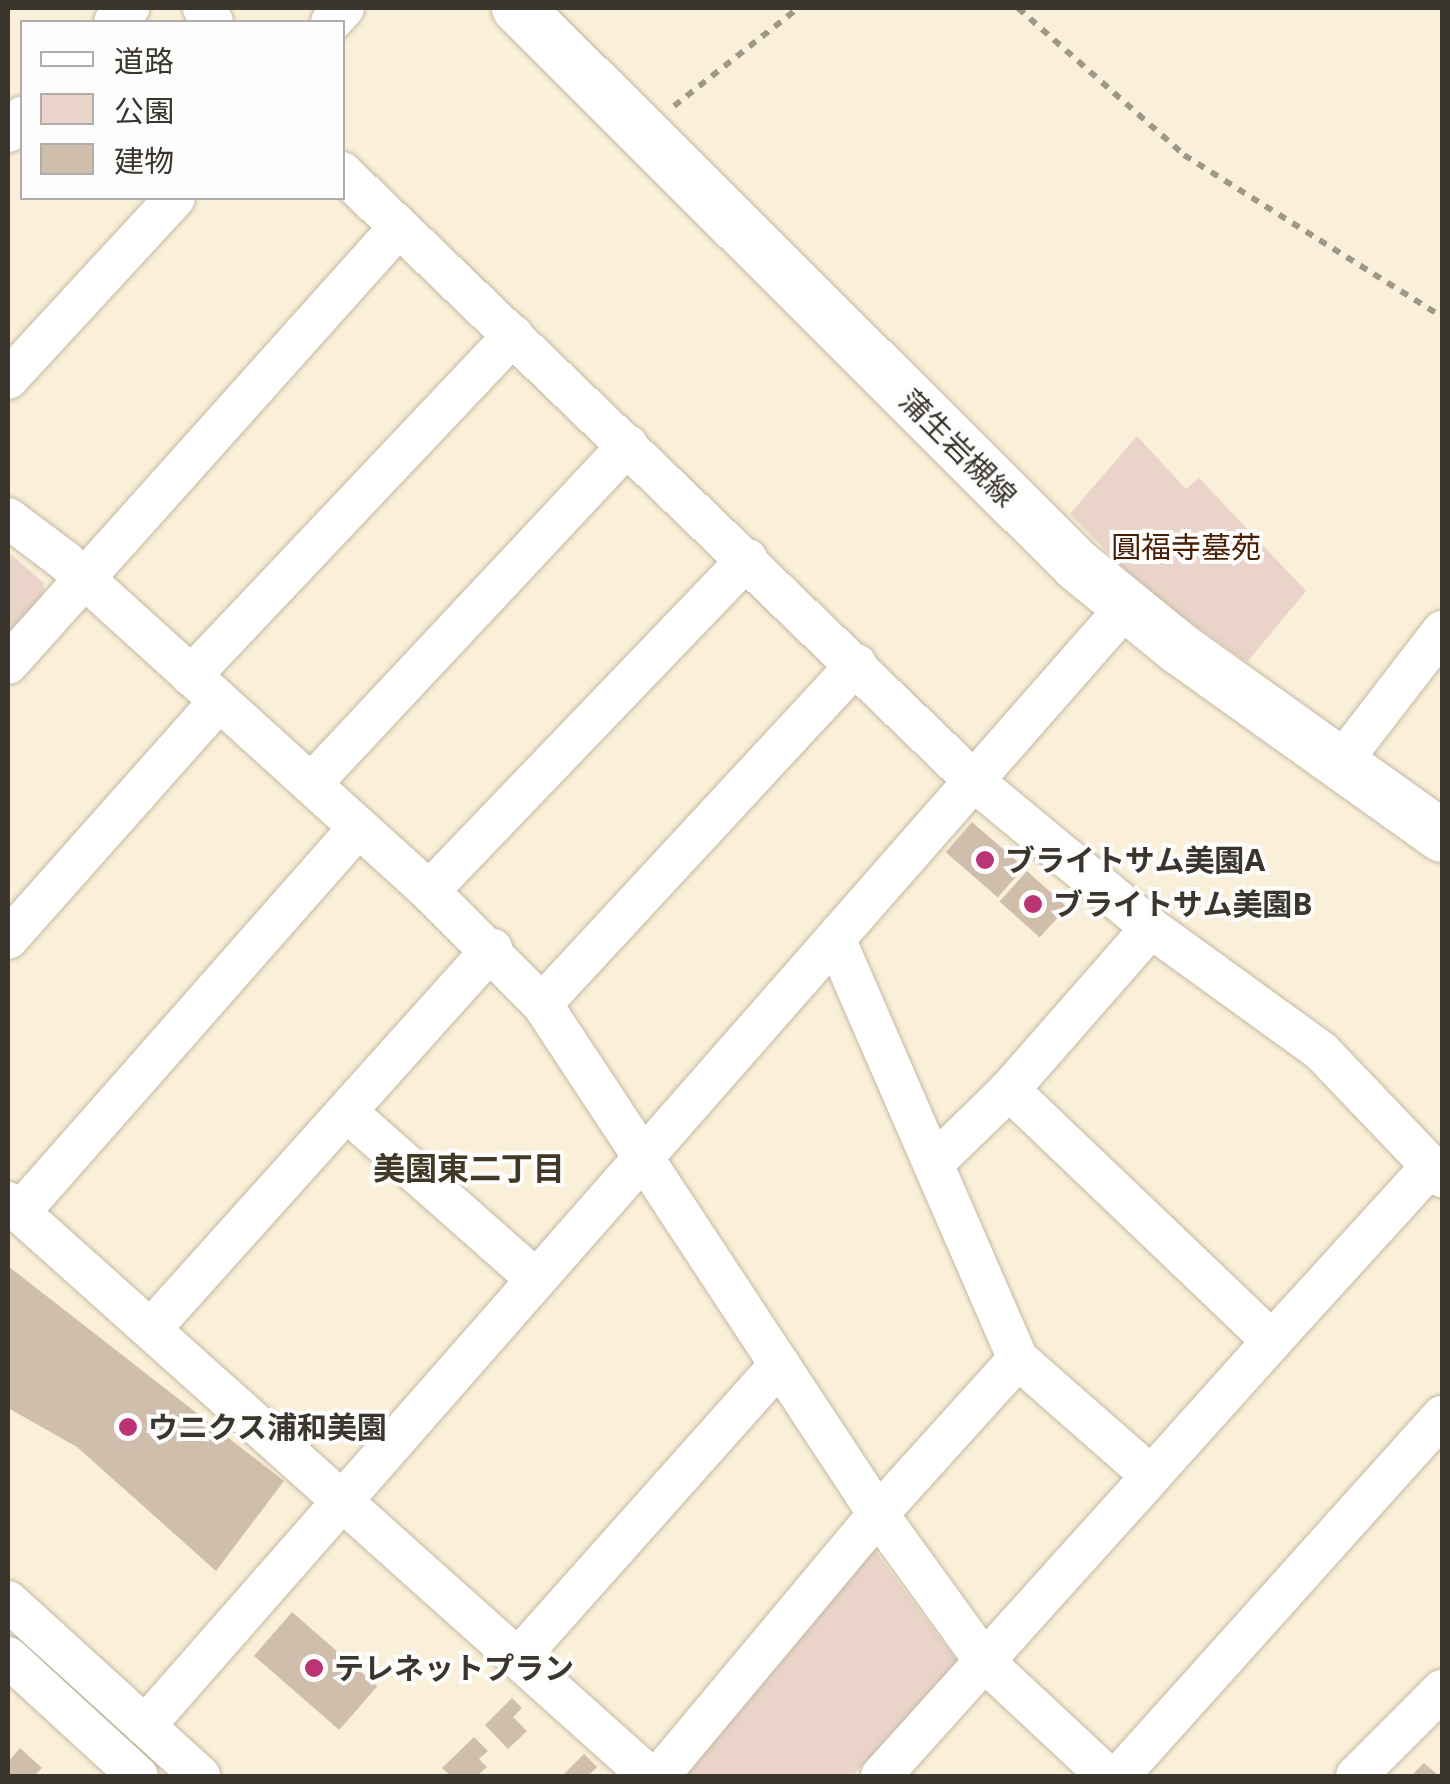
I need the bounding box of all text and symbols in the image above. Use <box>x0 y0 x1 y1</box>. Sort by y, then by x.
legend <box>20 20 345 200</box>
text: 道路 <box>114 40 174 81</box>
text: 公園 <box>114 90 174 131</box>
text: 建物 <box>114 140 174 181</box>
street label: 蒲生岩槻線 <box>892 382 1024 514</box>
park label: 圓福寺墓苑 <box>1111 529 1261 565</box>
place label: ブライトサム美園A <box>1005 842 1266 878</box>
marker: ブライトサム美園A <box>974 849 996 871</box>
place label: ブライトサム美園B <box>1053 886 1313 922</box>
marker: ブライトサム美園B <box>1022 893 1044 915</box>
district label: 美園東二丁目 <box>373 1149 565 1187</box>
place label: ウニクス浦和美園 <box>148 1409 388 1445</box>
marker: ウニクス浦和美園 <box>117 1416 139 1438</box>
place label: テレネットプラン <box>334 1650 574 1686</box>
marker: テレネットプラン <box>303 1657 325 1679</box>

